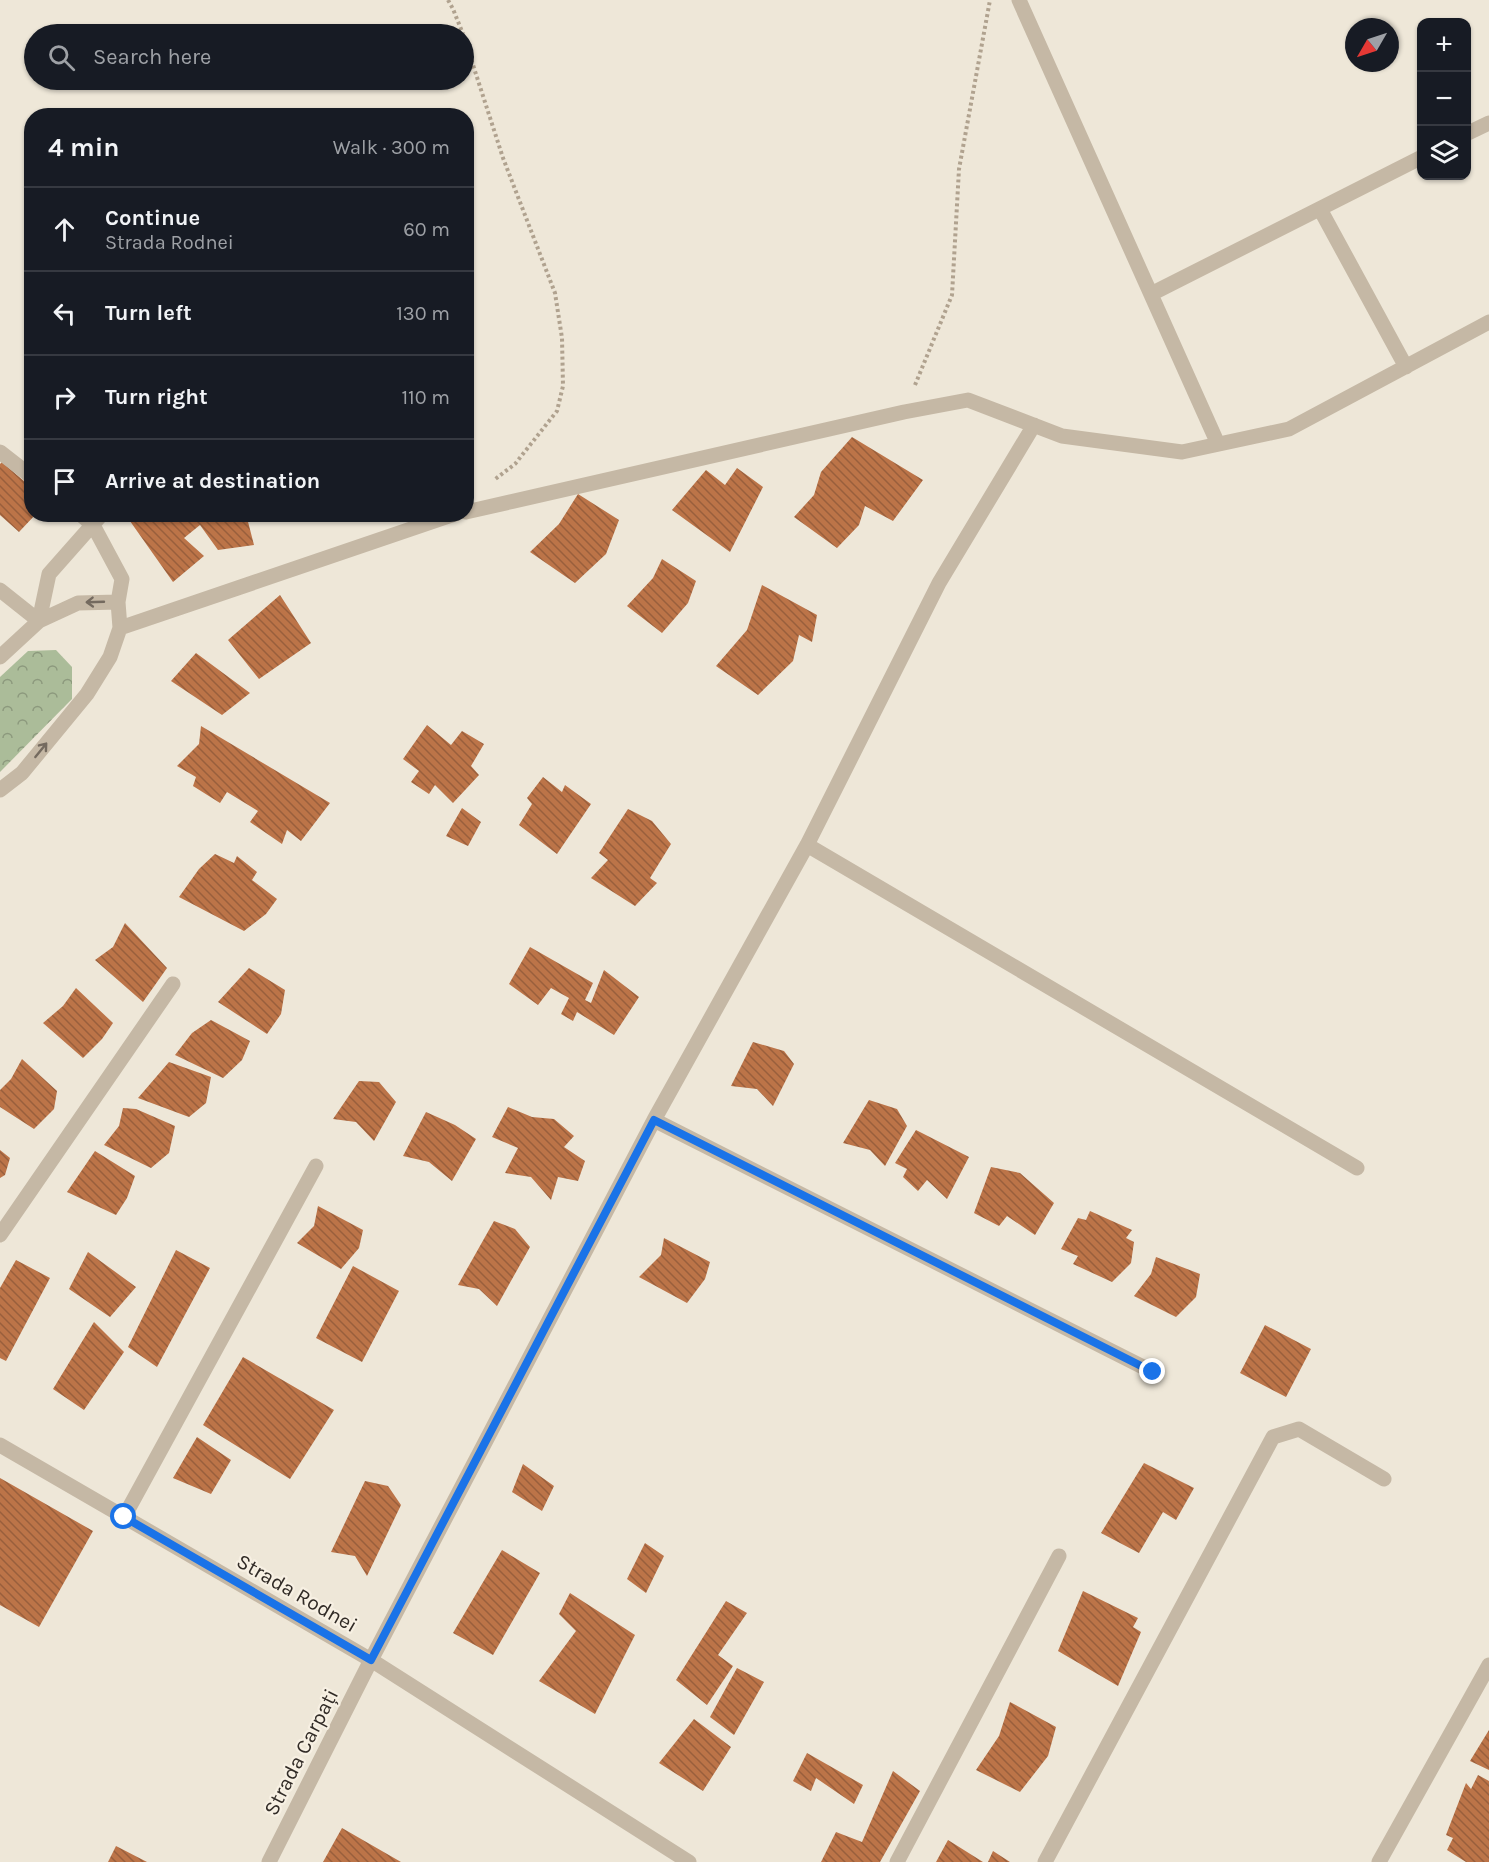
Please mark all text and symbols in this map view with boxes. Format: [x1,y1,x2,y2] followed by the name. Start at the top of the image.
[1345,18,1399,72] north arrow
[1417,18,1471,180] map controls
[1417,18,1471,72] button: +
[24,24,474,90] search box
[45,41,78,74] icon: search
[93,44,211,70] text: Search here
[1417,72,1471,126] button: −
[1417,126,1471,180] button: layers
[48,132,119,163] text: 4 min
[333,136,450,159] text: Walk · 300 m
[105,205,200,231] text: Continue
[48,213,81,246] icon: ahead
[403,218,450,241] text: 60 m
[105,231,234,254] text: Strada Rodnei
[48,297,81,330] icon: left
[105,300,192,326] text: Turn left
[396,302,450,325] text: 130 m
[48,381,81,414] icon: right
[105,384,208,410] text: Turn right
[401,386,450,409] text: 110 m
[48,465,81,498] icon: arrive
[105,468,320,494] text: Arrive at destination
[85,597,105,608] one-way arrow
[35,742,48,758] one-way arrow
[1139,1358,1165,1384] route end
[110,1503,136,1529] route start
[232,1549,362,1637] street label: Strada Rodnei
[259,1685,343,1819] street label: Strada Carpați

